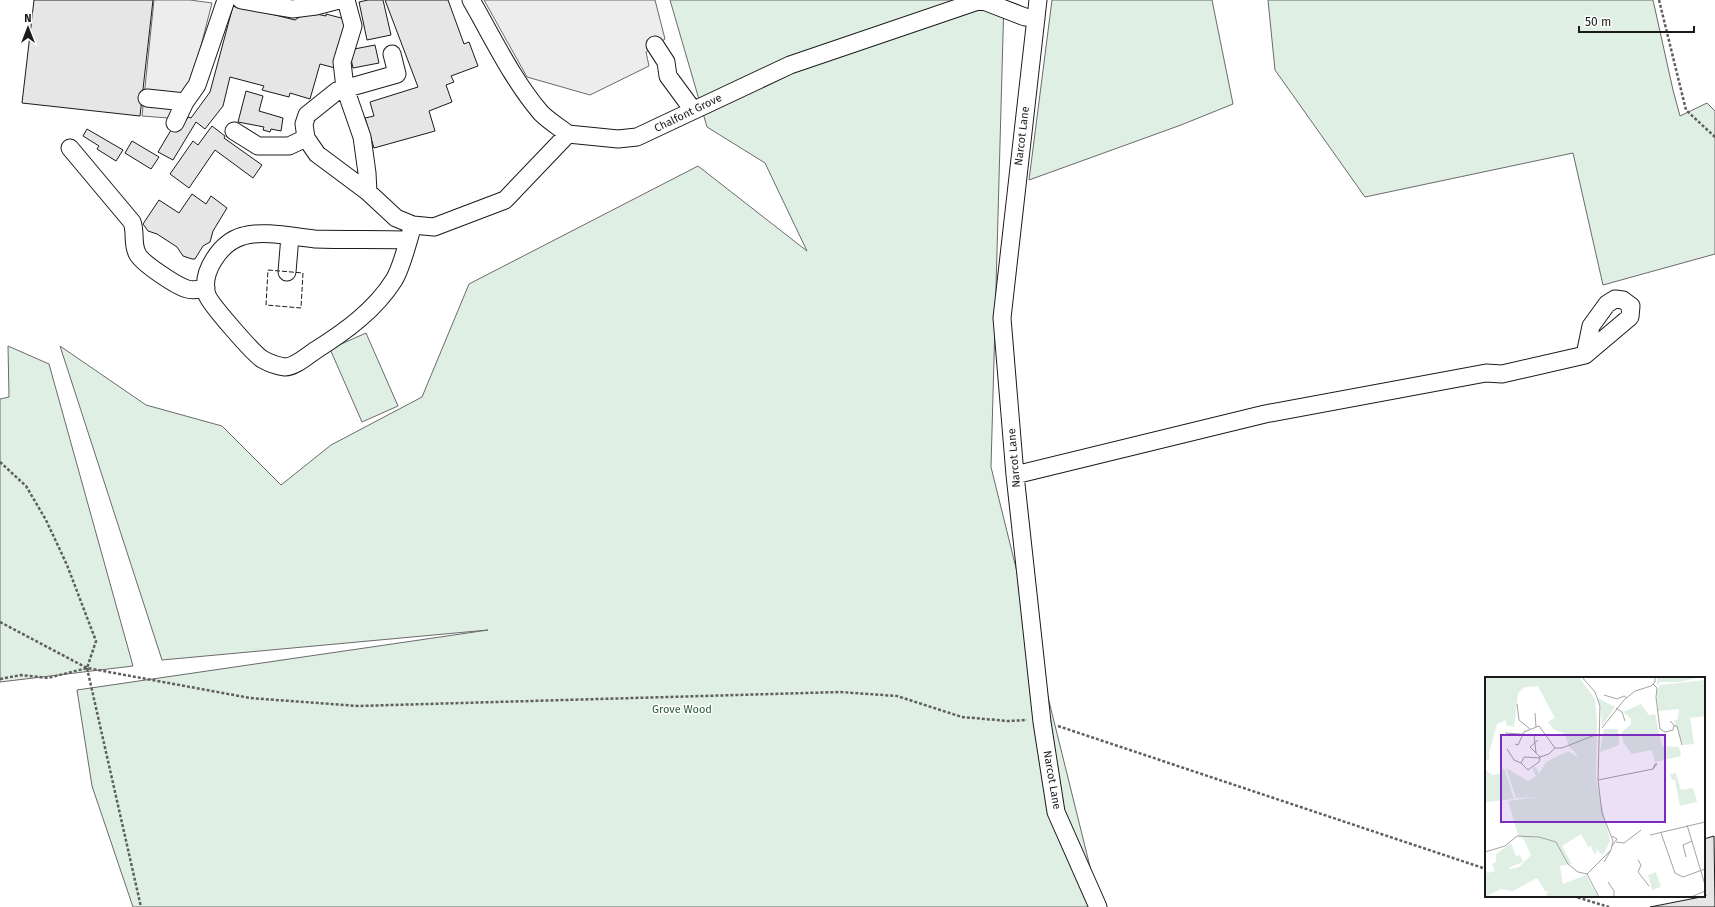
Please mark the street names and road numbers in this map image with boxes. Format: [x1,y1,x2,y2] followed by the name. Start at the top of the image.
[652,91,724,135] street label: Chalfont Grove
[1012,106,1032,166] street label: Narcot Lane
[1005,428,1023,488] street label: Narcot Lane
[1040,750,1064,810] street label: Narcot Lane

